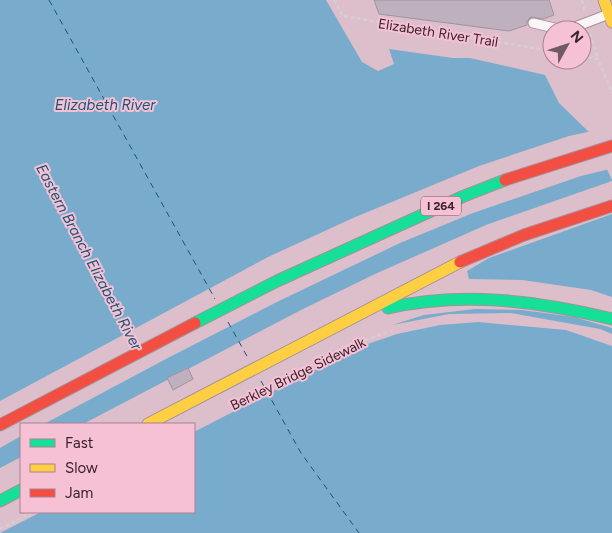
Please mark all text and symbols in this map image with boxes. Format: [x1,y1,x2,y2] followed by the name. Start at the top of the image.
[377,15,499,51] street label: Elizabeth River Trail
[542,20,592,70] north arrow
[567,27,587,47] text: N
[55,96,156,114] water label: Elizabeth River
[32,161,146,354] water label: Eastern Branch Elizabeth River
[421,197,461,216] road number: I 264
[228,334,369,414] street label: Berkley Bridge Sidewalk
[20,423,195,513] legend
[65,434,94,452] text: Fast
[65,459,98,477] text: Slow
[65,484,93,502] text: Jam

